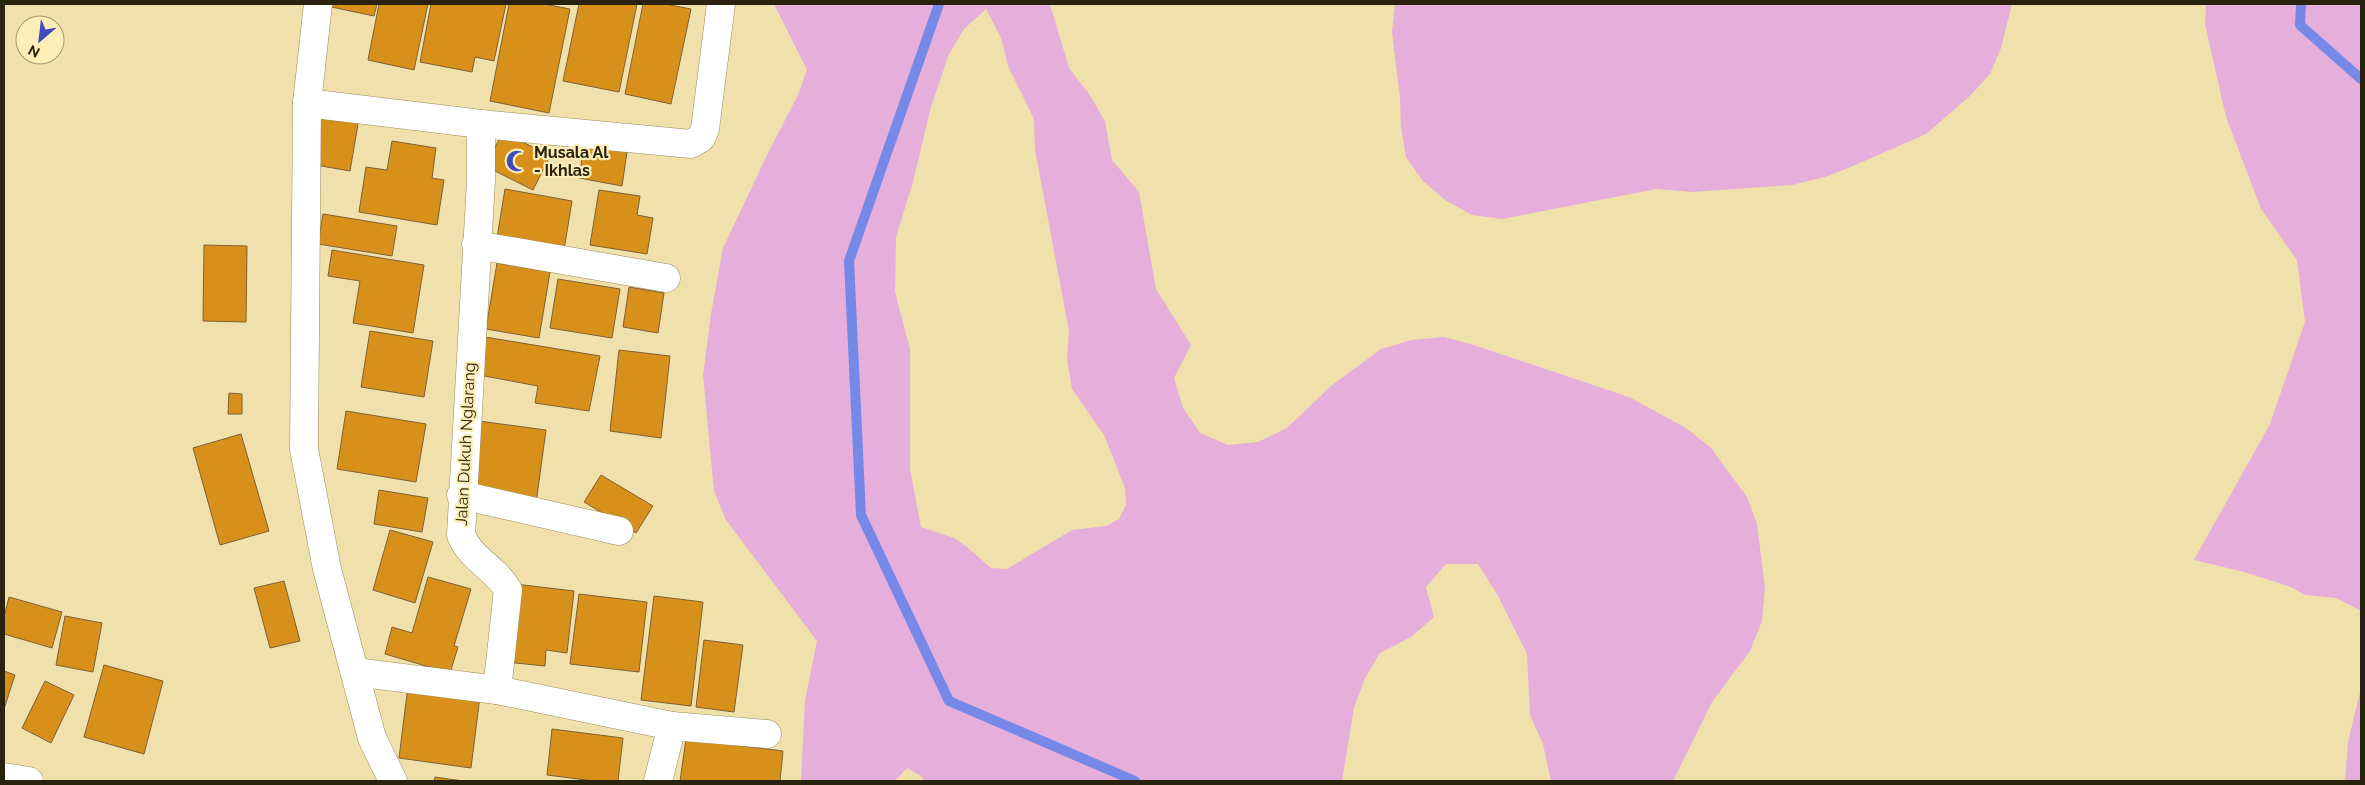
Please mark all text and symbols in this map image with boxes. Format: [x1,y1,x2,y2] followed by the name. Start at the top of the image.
[15,15,65,65] north arrow
[25,42,42,61] text: N
[534,143,609,180] place label: Musala Al - Ikhlas
[504,148,530,174] mosque icon: Musala Al - Ikhlas
[452,362,479,526] street label: Jalan Dukuh Nglarang

